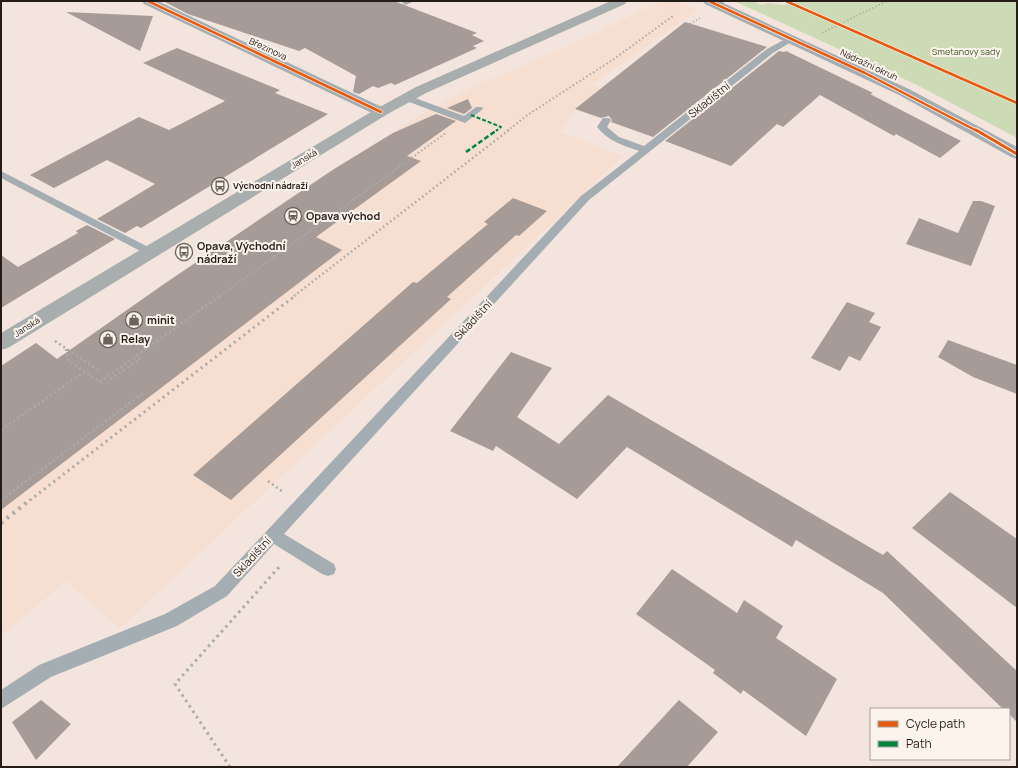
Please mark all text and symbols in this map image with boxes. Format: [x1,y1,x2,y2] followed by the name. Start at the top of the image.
[247,34,289,63] street label: Březinova
[838,45,900,84] street label: Nádražní okruh
[932,45,1000,58] park label: Smetanovy sady
[685,78,733,121] street label: Skladištní
[288,146,319,172] street label: Janská
[210,176,230,196] bus stop icon: Východní nádraží
[233,179,308,192] place label: Východní nádraží
[283,206,303,226] station icon: Opava východ
[306,208,380,223] place label: Opava východ
[197,238,286,266] place label: Opava, Východní nádraží
[174,242,194,262] bus stop icon: Opava, Východní nádraží
[450,296,495,343] street label: Skladištní
[124,310,144,330] shop icon: minit
[147,312,175,327] place label: minit
[11,313,42,340] street label: Janská
[98,329,118,349] shop icon: Relay
[121,331,151,346] place label: Relay
[229,533,274,580] street label: Skladištní
[870,708,1010,760] legend
[906,715,965,732] text: Cycle path
[906,735,932,752] text: Path

